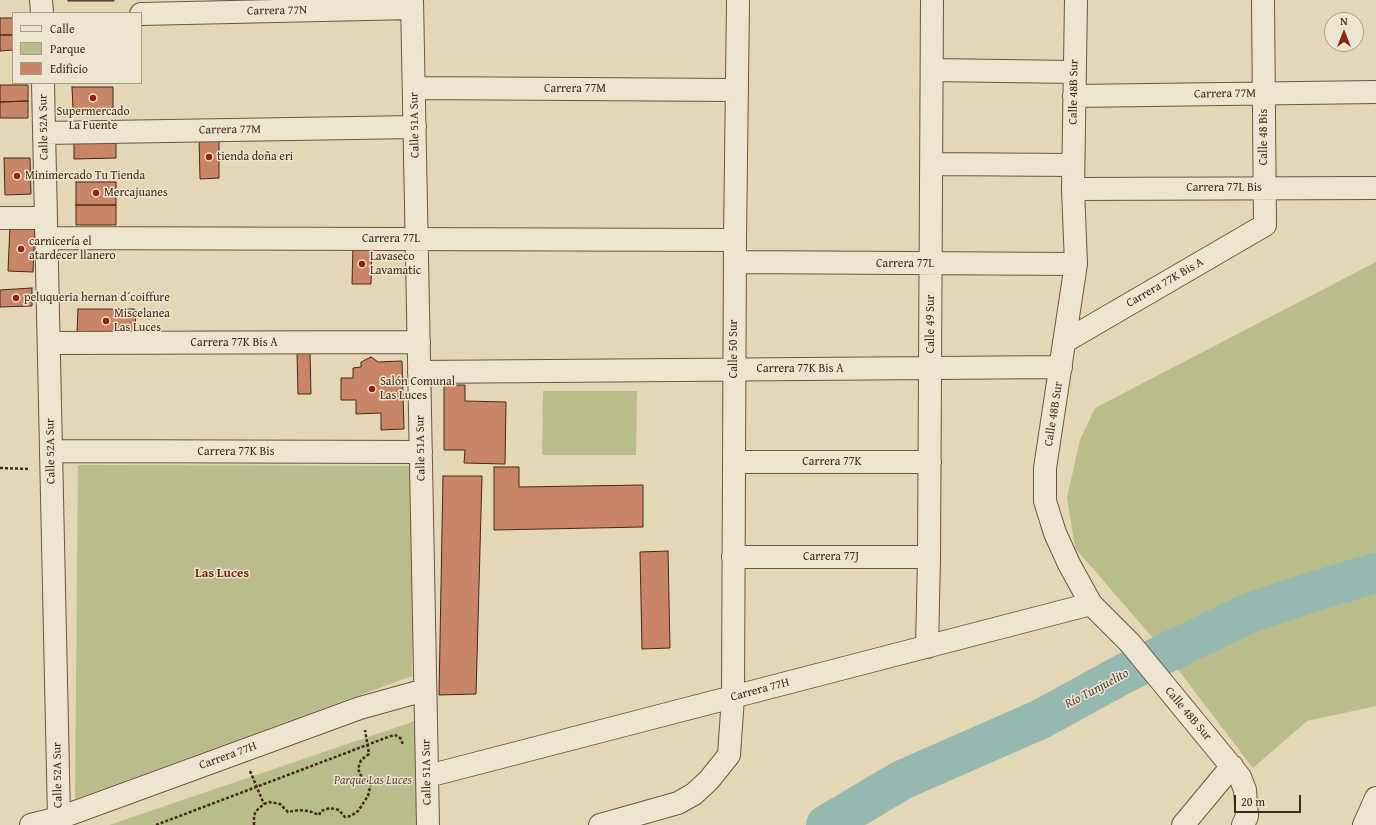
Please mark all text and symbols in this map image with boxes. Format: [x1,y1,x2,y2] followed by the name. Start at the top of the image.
[247,3,307,19] street label: Carrera 77N
[12,12,142,84] legend
[1324,12,1364,52] north arrow
[1340,13,1348,29] text: N
[50,20,75,37] text: Calle
[50,40,85,57] text: Parque
[1066,59,1082,125] street label: Calle 48B Sur
[50,60,88,77] text: Edificio
[544,82,606,96] street label: Carrera 77M
[1194,86,1256,102] street label: Carrera 77M
[407,92,423,158] street label: Calle 51A Sur
[88,93,98,103] marker: Supermercado La Fuente
[36,94,52,160] street label: Calle 52A Sur
[56,105,130,133] place label: Supermercado La Fuente
[1257,109,1271,165] street label: Calle 48 Bis
[199,122,261,138] street label: Carrera 77M
[217,150,293,164] place label: tienda doña eri
[204,152,214,162] marker: tienda doña eri
[25,169,145,183] place label: Minimercado Tu Tienda
[12,171,22,181] marker: Minimercado Tu Tienda
[1186,181,1262,195] street label: Carrera 77L Bis
[104,186,168,200] place label: Mercajuanes
[91,188,101,198] marker: Mercajuanes
[362,232,420,246] street label: Carrera 77L
[29,235,116,263] place label: carnicería el atardecer llanero
[16,244,26,254] marker: carnicería el atardecer llanero
[370,250,421,278] place label: Lavaseco Lavamatic
[1124,255,1206,311] street label: Carrera 77K Bis A
[876,257,934,271] street label: Carrera 77L
[357,259,367,269] marker: Lavaseco Lavamatic
[24,291,170,305] place label: peluqueria hernan d´coiffure
[11,293,21,303] marker: peluqueria hernan d´coiffure
[924,295,938,353] street label: Calle 49 Sur
[114,307,170,335] place label: Miscelanea Las Luces
[101,316,111,326] marker: Miscelanea Las Luces
[727,320,741,378] street label: Calle 50 Sur
[191,336,277,350] street label: Carrera 77K Bis A
[757,362,843,376] street label: Carrera 77K Bis A
[380,375,455,403] place label: Salón Comunal Las Luces
[1042,381,1066,447] street label: Calle 48B Sur
[367,384,377,394] marker: Salón Comunal Las Luces
[413,415,429,481] street label: Calle 51A Sur
[43,418,59,484] street label: Calle 52A Sur
[198,445,274,459] street label: Carrera 77K Bis
[802,455,862,469] street label: Carrera 77K
[803,550,859,564] street label: Carrera 77J
[195,566,249,582] district label: Las Luces
[1062,666,1132,712] water label: Río Tunjuelito
[729,675,791,705] street label: Carrera 77H
[1161,684,1215,744] street label: Calle 48B Sur
[197,739,259,773] street label: Carrera 77H
[419,739,435,805] street label: Calle 51A Sur
[50,742,66,808] street label: Calle 52A Sur
[334,774,412,788] park label: Parque Las Luces
[1236,787,1303,813] scale bar
[1241,793,1265,810] text: 20 m

